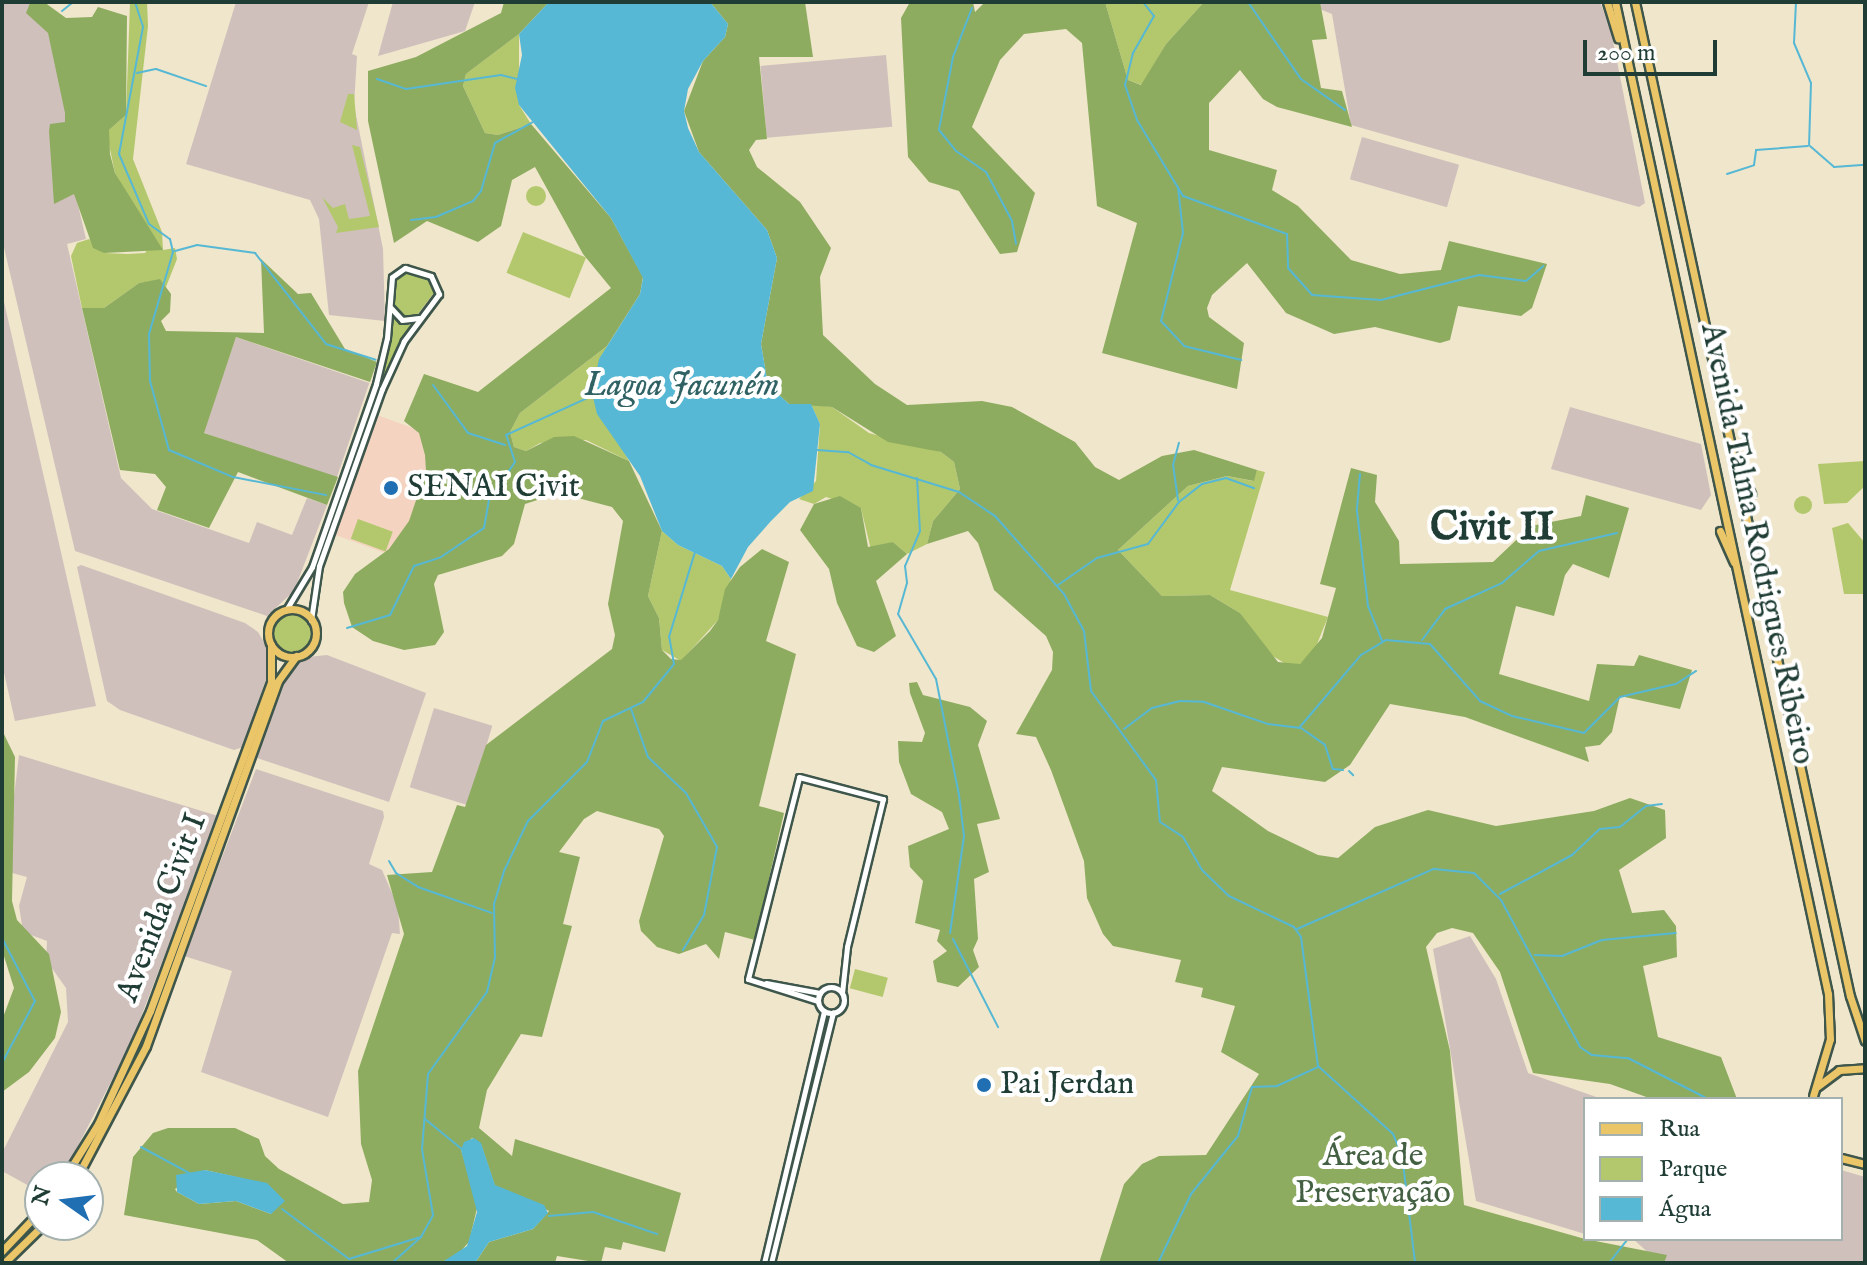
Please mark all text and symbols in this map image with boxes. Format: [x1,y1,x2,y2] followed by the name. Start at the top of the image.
[1587,24,1721,74] scale bar
[1597,38,1656,69] text: 200 m
[1690,320,1822,768] street label: Avenida Talma Rodrigues Ribeiro
[585,366,779,406] water label: Lagoa Jacuném
[407,469,580,507] place label: SENAI Civit
[382,479,400,497] marker: SENAI Civit
[1430,505,1554,553] district label: Civit II
[109,808,217,1008] street label: Avenida Civit I
[1000,1066,1134,1104] place label: Pai Jerdan
[975,1076,993,1094] marker: Pai Jerdan
[1583,1097,1843,1241] legend
[1659,1114,1700,1145] text: Rua
[1295,1139,1451,1214] park label: Área de Preservação
[1659,1154,1727,1185] text: Parque
[24,1161,104,1241] north arrow
[27,1183,59,1208] text: N
[1659,1194,1711,1225] text: Água

